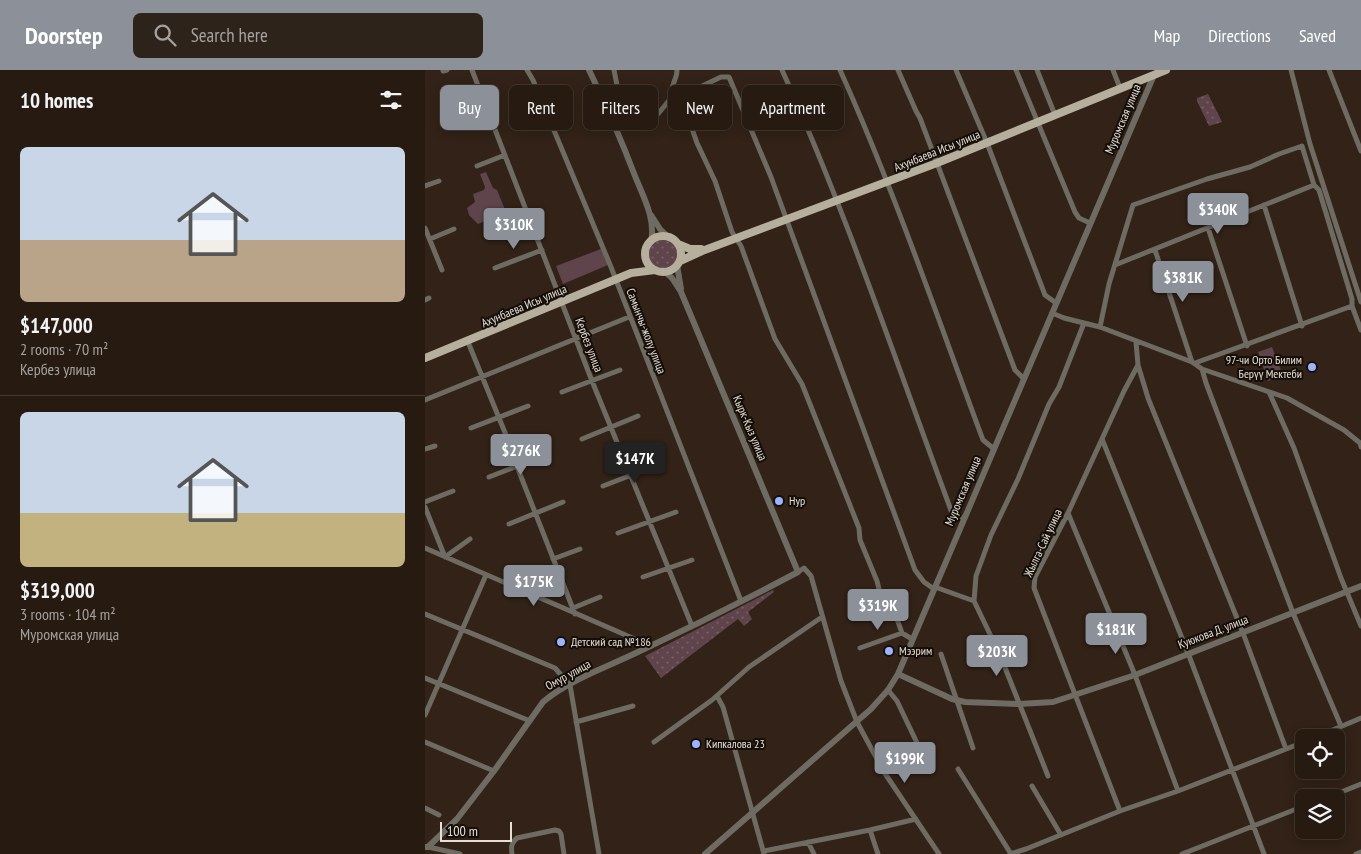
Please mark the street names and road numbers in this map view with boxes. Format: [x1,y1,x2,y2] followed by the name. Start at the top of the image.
[1101,82,1144,156] street label: Муромская улица
[892,126,982,175] street label: Ахунбаева Исы улица
[479,281,569,330] street label: Ахунбаева Исы улица
[623,286,670,376] street label: Самынчы-жолу улица
[572,316,607,374] street label: Кербез улица
[730,393,771,463] street label: Кырк-Кыз улица
[941,454,984,528] street label: Муромская улица
[1020,506,1065,580] street label: Жылга-Сай улица
[1176,611,1250,652] street label: Куюкова Д. улица
[542,656,593,693] street label: Омур улица

